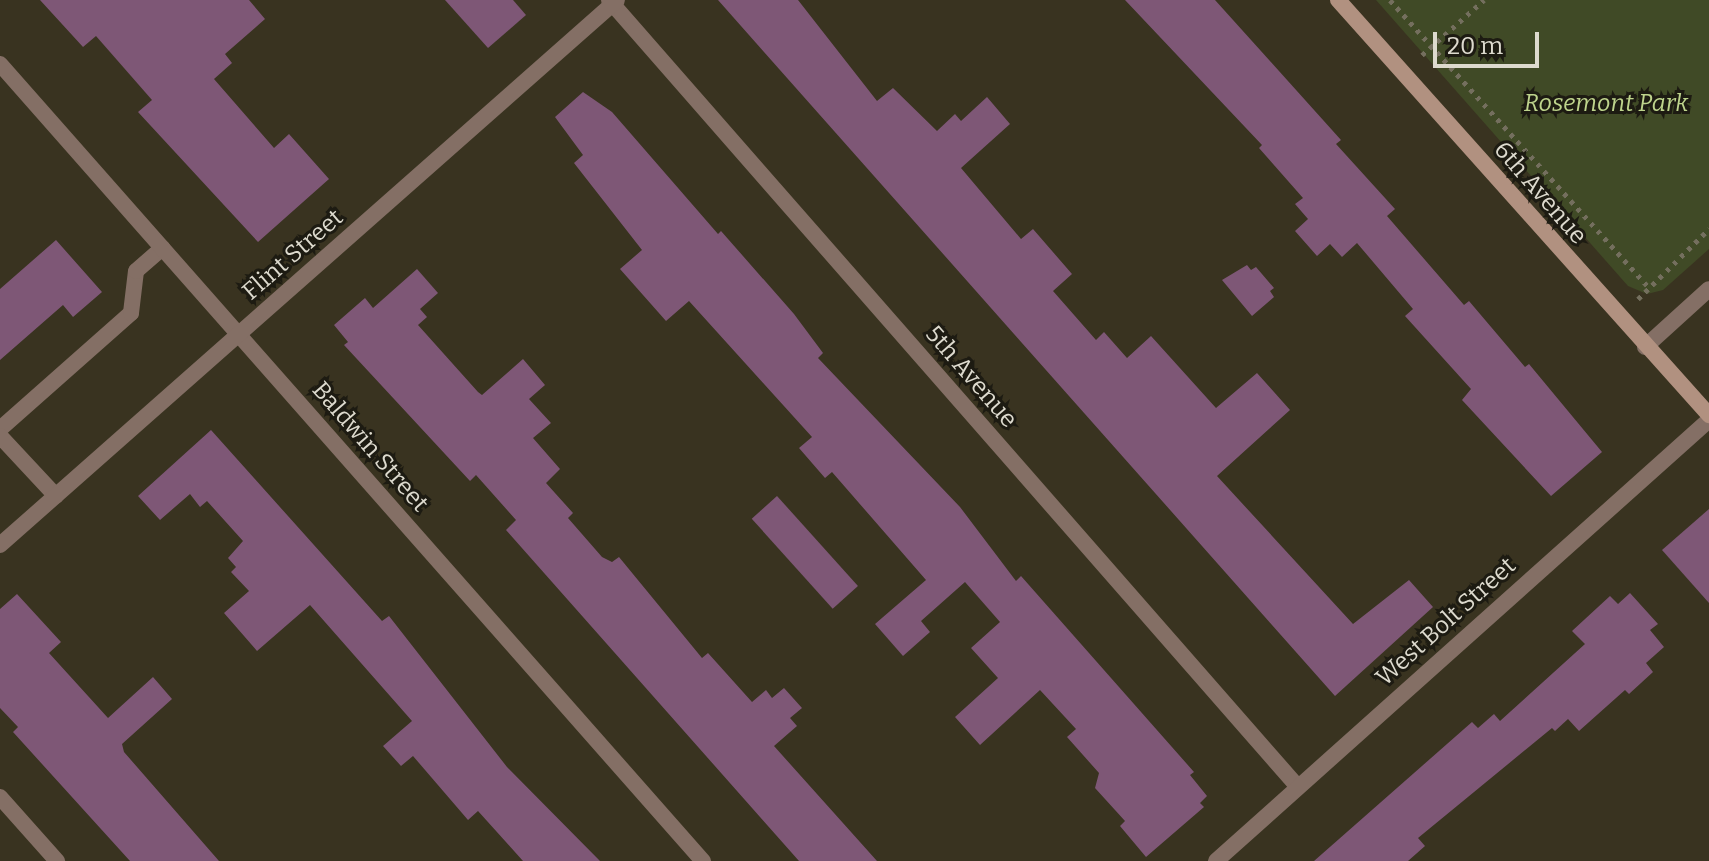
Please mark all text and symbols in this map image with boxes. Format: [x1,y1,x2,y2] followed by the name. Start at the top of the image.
[1437,16,1543,66] scale bar
[1447,32,1503,60] text: 20 m
[1524,90,1688,118] park label: Rosemont Park
[1488,136,1592,250] street label: 6th Avenue
[237,204,349,306] street label: Flint Street
[919,320,1023,434] street label: 5th Avenue
[306,376,434,518] street label: Baldwin Street
[1370,552,1522,692] street label: West Bolt Street

